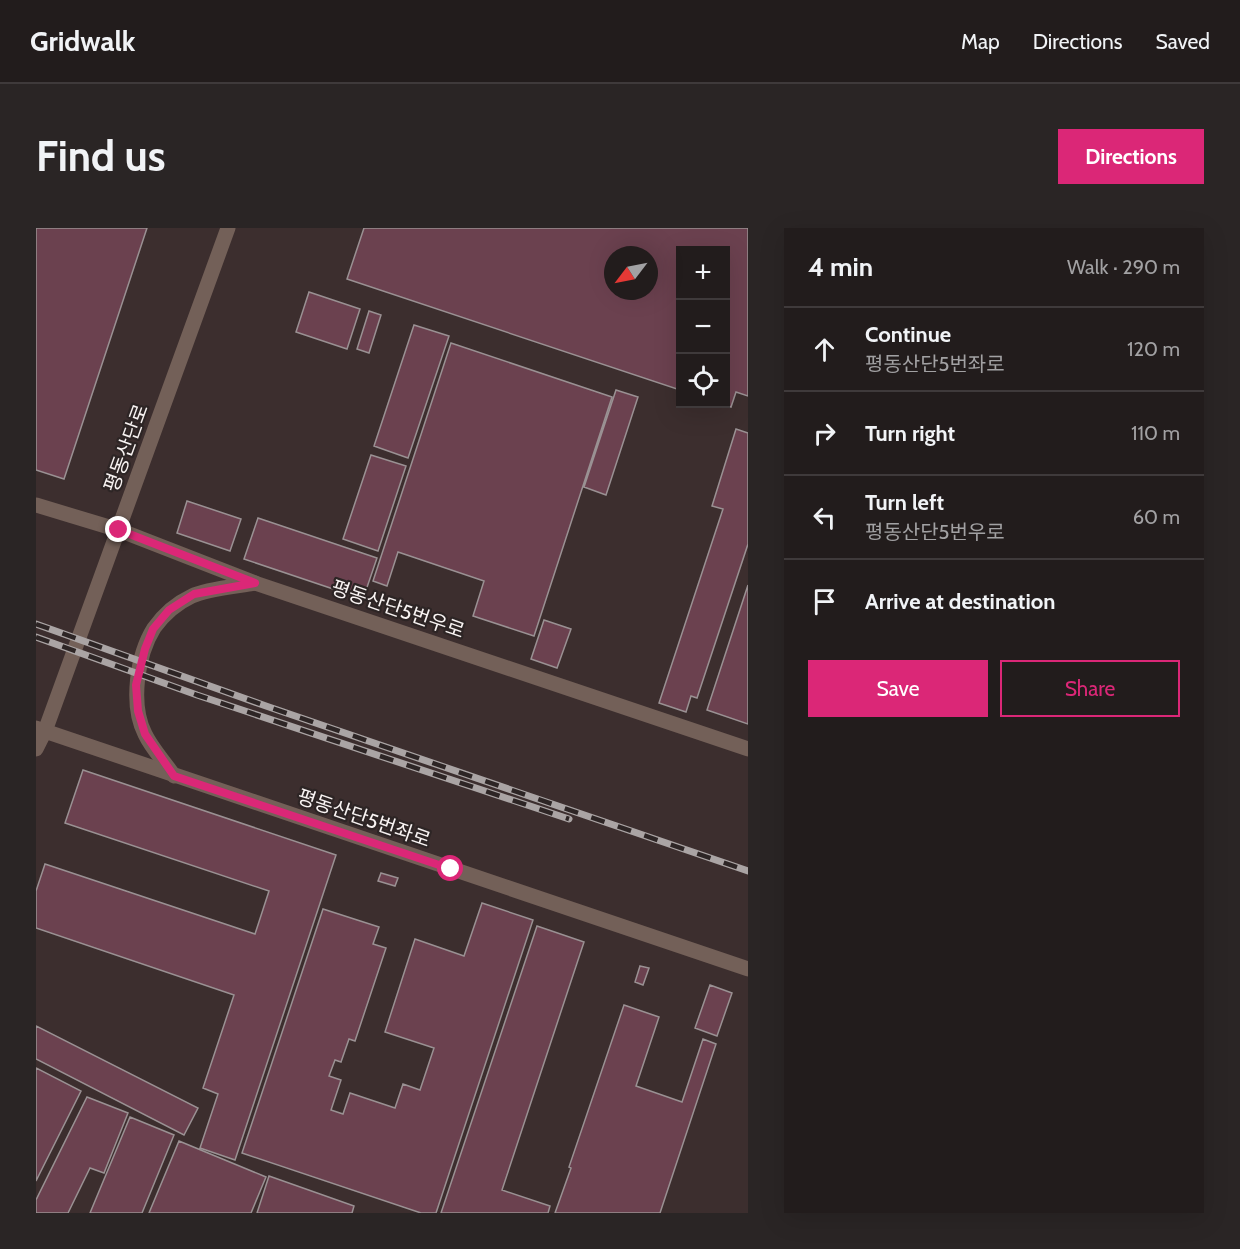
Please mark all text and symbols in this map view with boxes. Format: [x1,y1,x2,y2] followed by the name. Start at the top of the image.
[30,24,135,58] text: Gridwalk
[961,29,1000,54] text: Map
[1033,29,1122,54] text: Directions
[1155,29,1210,54] text: Saved
[1058,129,1204,184] button: Directions
[36,130,165,182] text: Find us
[604,246,658,300] north arrow
[676,246,730,408] map controls
[676,246,730,300] button: +
[808,251,873,283] text: 4 min
[1067,255,1180,279] text: Walk · 290 m
[676,300,730,354] button: −
[865,321,951,348] text: Continue
[808,333,841,366] icon: ahead
[1127,337,1180,361] text: 120 m
[865,352,1005,376] text: 평동산단5번좌로
[676,354,730,408] button: locate
[99,401,153,495] street label: 평동산단로
[808,417,841,450] icon: right
[865,420,955,447] text: Turn right
[1131,421,1180,445] text: 110 m
[865,489,944,516] text: Turn left
[808,501,841,534] icon: left
[1133,505,1180,529] text: 60 m
[105,516,131,542] route end
[865,520,1005,544] text: 평동산단5번우로
[328,575,468,643] street label: 평동산단5번우로
[808,585,841,618] icon: arrive
[865,588,1055,615] text: Arrive at destination
[808,660,988,717] button: Save
[1000,660,1180,717] button: Share
[294,784,434,852] street label: 평동산단5번좌로
[437,855,463,881] route start

